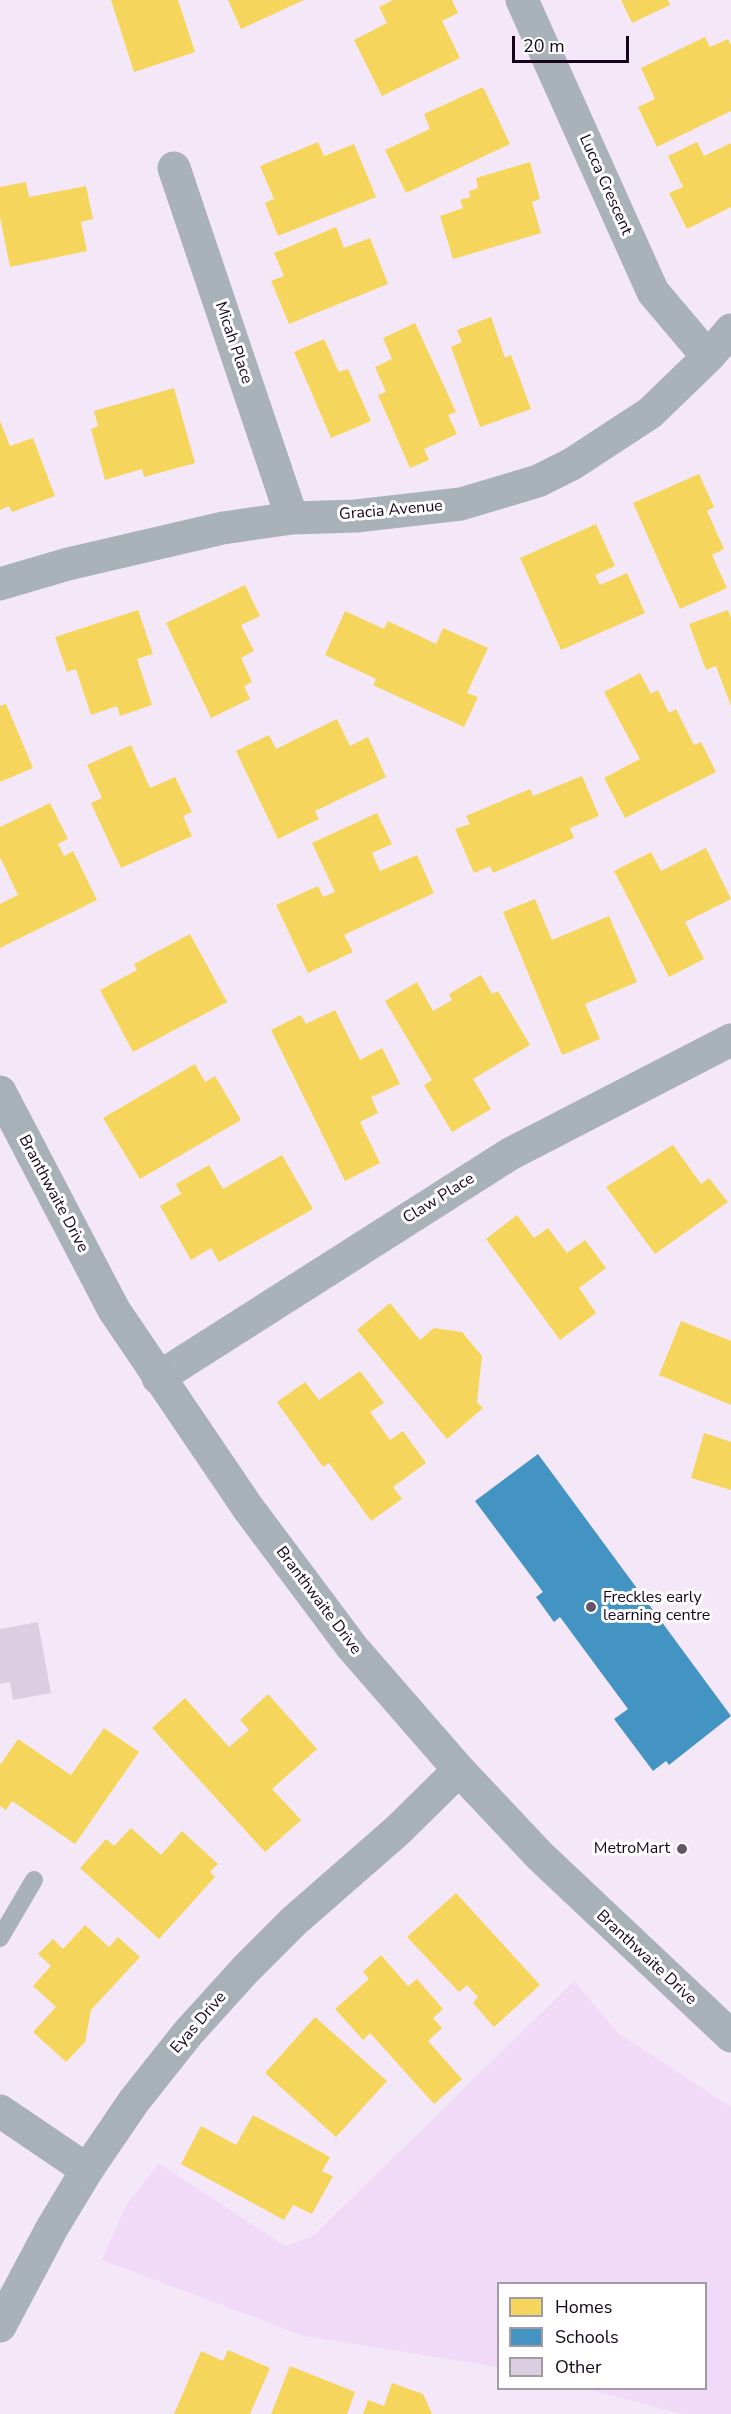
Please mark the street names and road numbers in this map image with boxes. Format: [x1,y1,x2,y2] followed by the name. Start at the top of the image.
[574,132,636,238] street label: Lucca Crescent
[210,299,256,387] street label: Micah Place
[338,497,444,525] street label: Gracia Avenue
[14,1132,92,1256] street label: Branthwaite Drive
[400,1170,478,1228] street label: Claw Place
[271,1543,365,1659] street label: Branthwaite Drive
[592,1907,700,2009] street label: Branthwaite Drive
[167,1988,231,2058] street label: Eyas Drive

